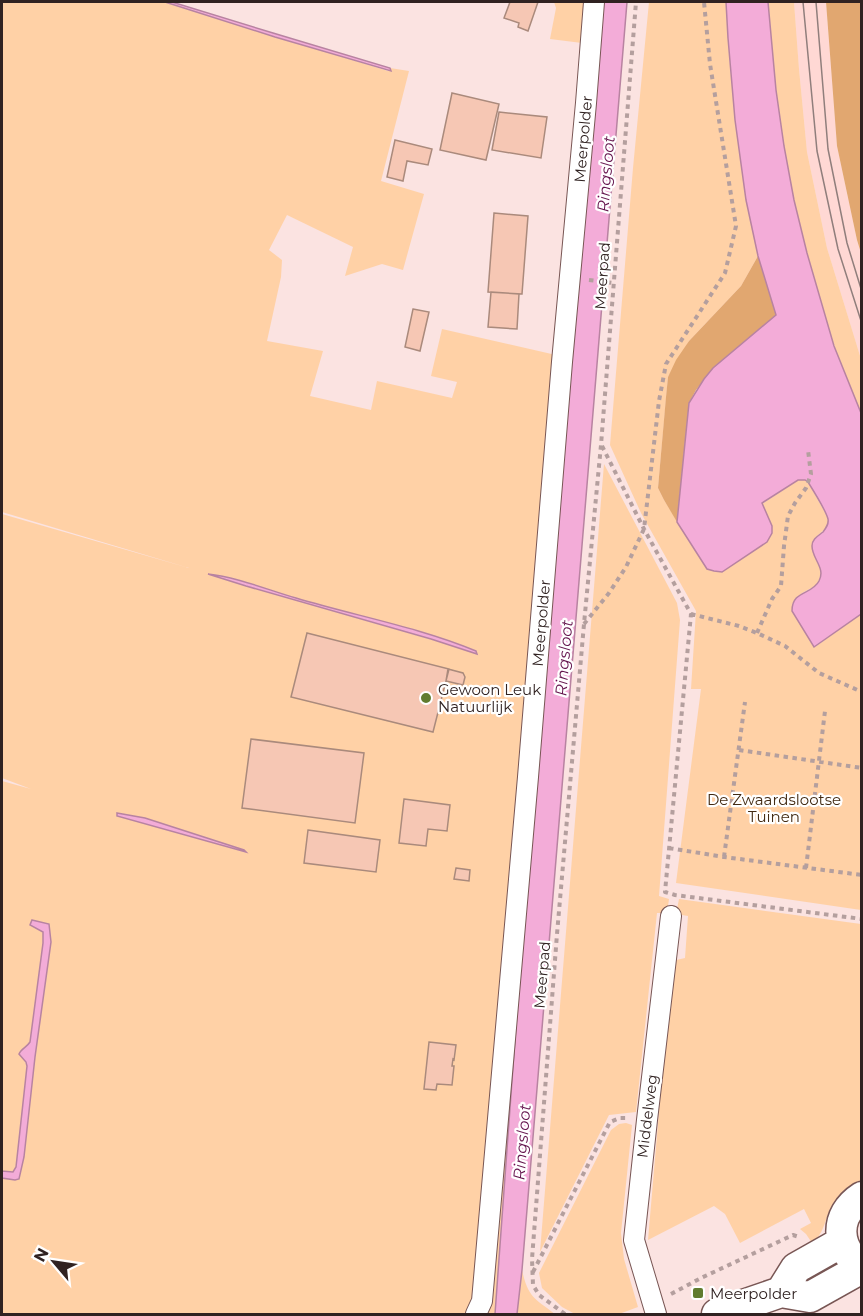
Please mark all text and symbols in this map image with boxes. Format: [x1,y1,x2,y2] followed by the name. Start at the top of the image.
[570,95,596,183] street label: Meerpolder
[593,135,619,213] water label: Ringsloot
[590,242,614,310] street label: Meerpad
[528,579,554,667] street label: Meerpolder
[551,619,577,697] water label: Ringsloot
[438,680,541,716] place label: Gewoon Leuk Natuurlijk
[419,691,433,705] marker: Gewoon Leuk Natuurlijk
[707,790,841,826] park label: De Zwaardslootse Tuinen
[530,941,554,1009] street label: Meerpad
[632,1073,662,1159] street label: Middelweg
[509,1103,535,1181] water label: Ringsloot
[24,1232,84,1292] north arrow
[30,1245,53,1265] text: N
[710,1284,797,1303] place label: Meerpolder
[691,1286,705,1300] marker: Meerpolder

